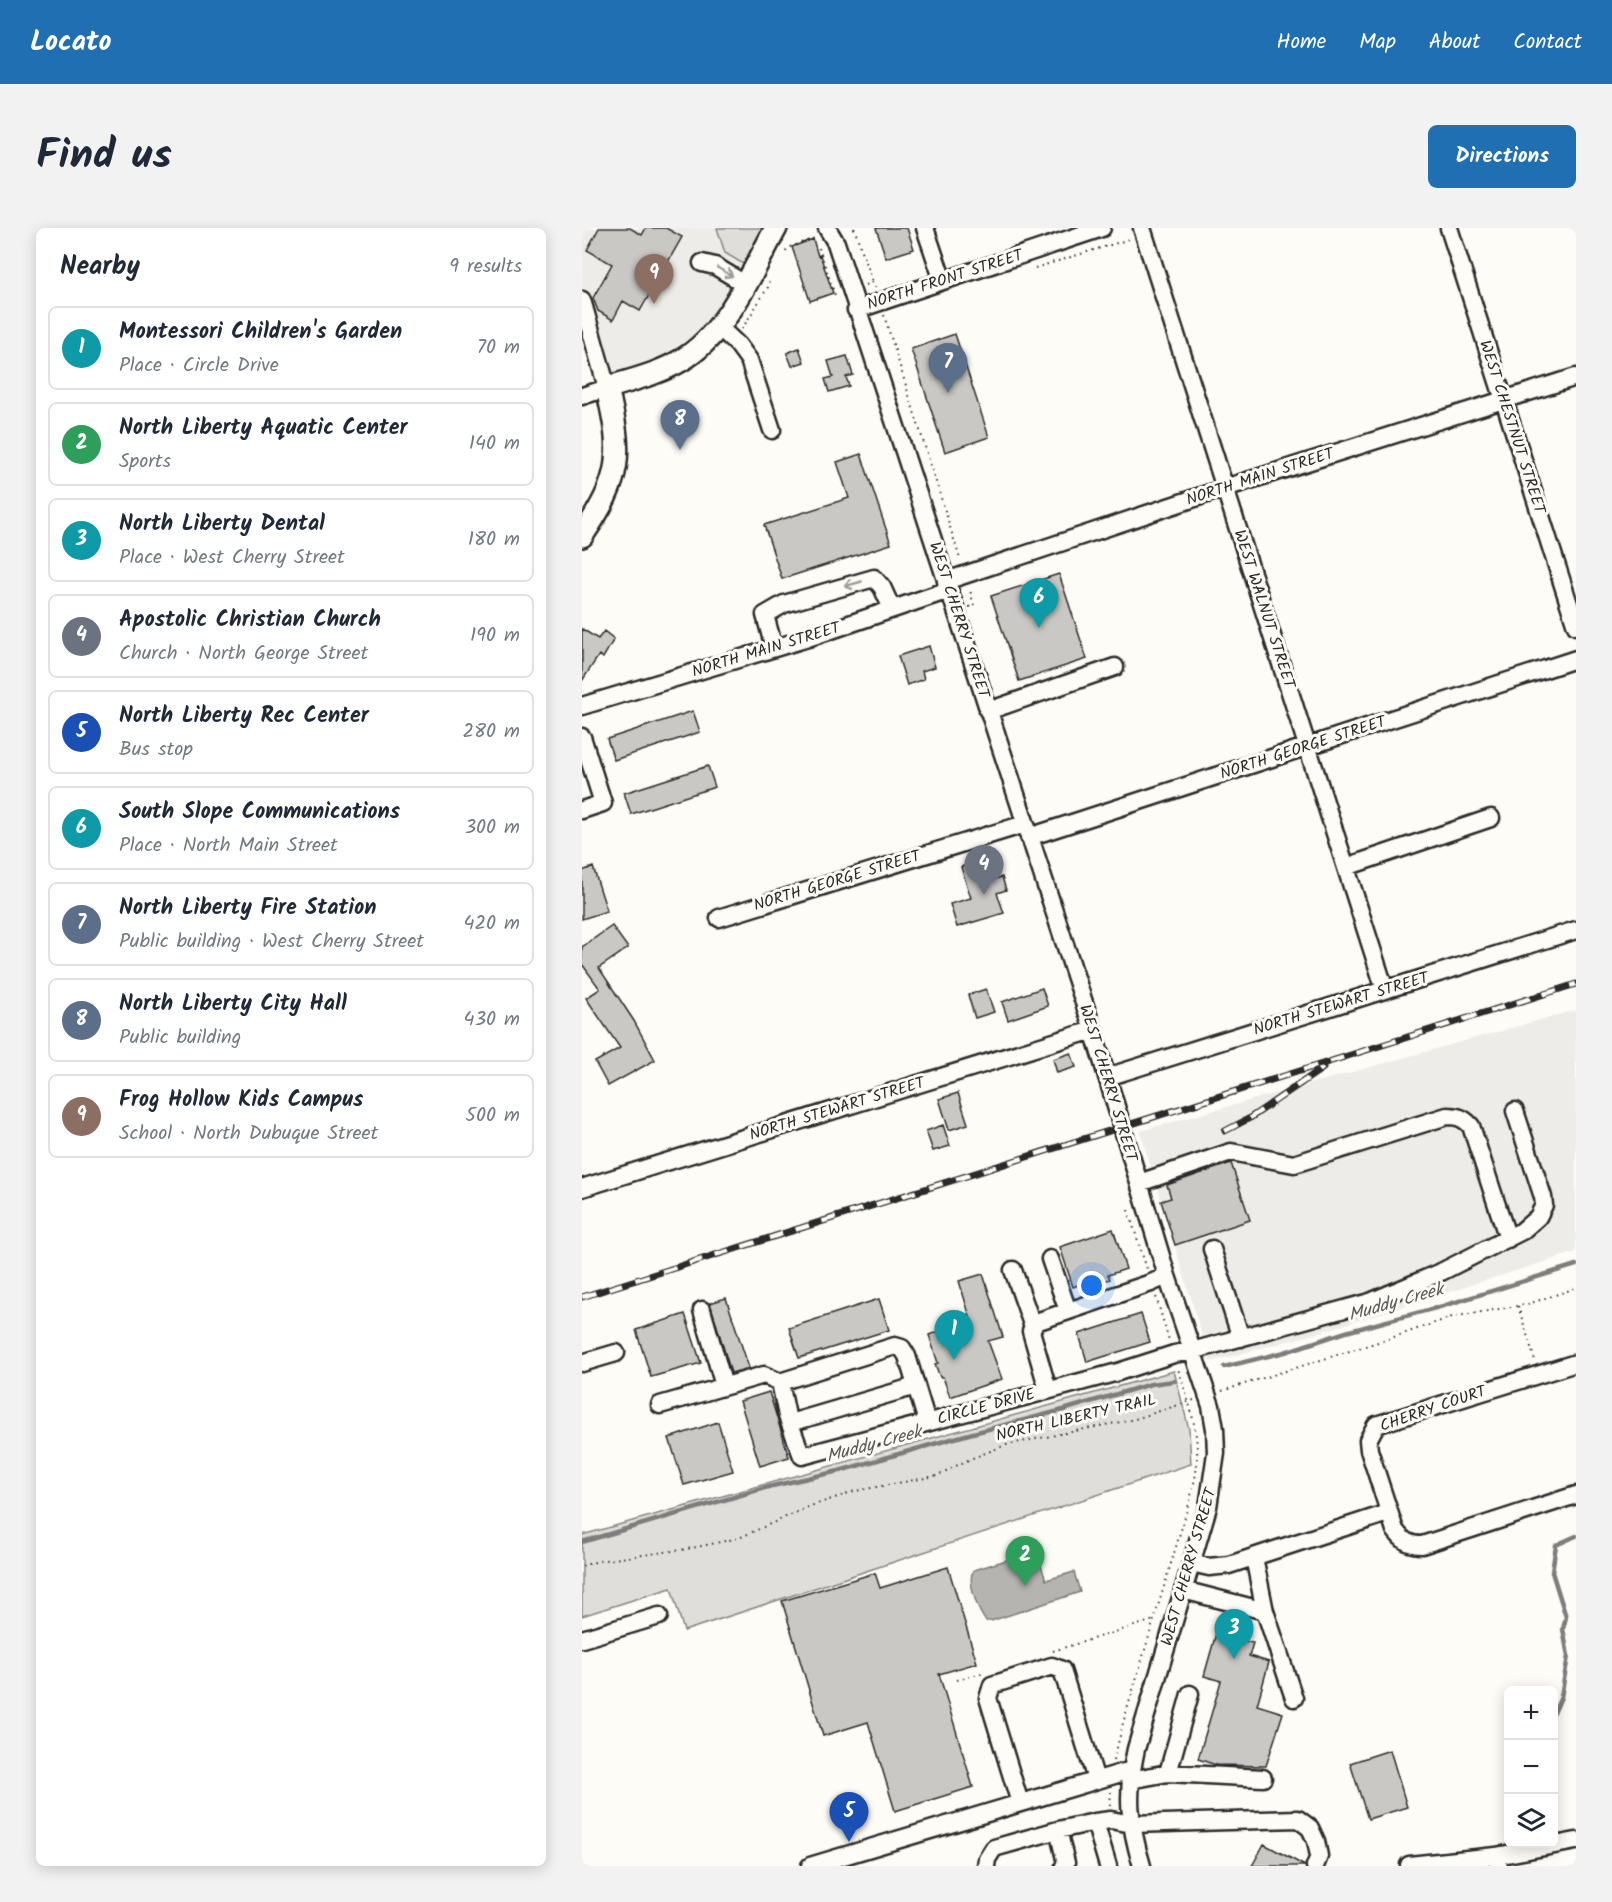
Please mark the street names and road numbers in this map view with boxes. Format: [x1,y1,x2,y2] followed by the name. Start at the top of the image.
[864,243,1028,317] street label: NORTH FRONT STREET
[1472,337,1552,518] street label: WEST CHESTNUT STREET
[1183,441,1338,513] street label: NORTH MAIN STREET
[1227,526,1302,693] street label: WEST WALNUT STREET
[922,539,997,703] street label: WEST CHERRY STREET
[689,615,845,684] street label: NORTH MAIN STREET
[1217,709,1391,787] street label: NORTH GEORGE STREET
[751,843,925,918] street label: NORTH GEORGE STREET
[1250,965,1433,1043] street label: NORTH STEWART STREET
[1072,1001,1144,1166] street label: WEST CHERRY STREET
[746,1070,929,1148] street label: NORTH STEWART STREET
[1377,1379,1491,1439] street label: CHERRY COURT
[934,1382,1038,1432] street label: CIRCLE DRIVE
[993,1387,1159,1449] street label: NORTH LIBERTY TRAIL
[1155,1484,1224,1649] street label: WEST CHERRY STREET

